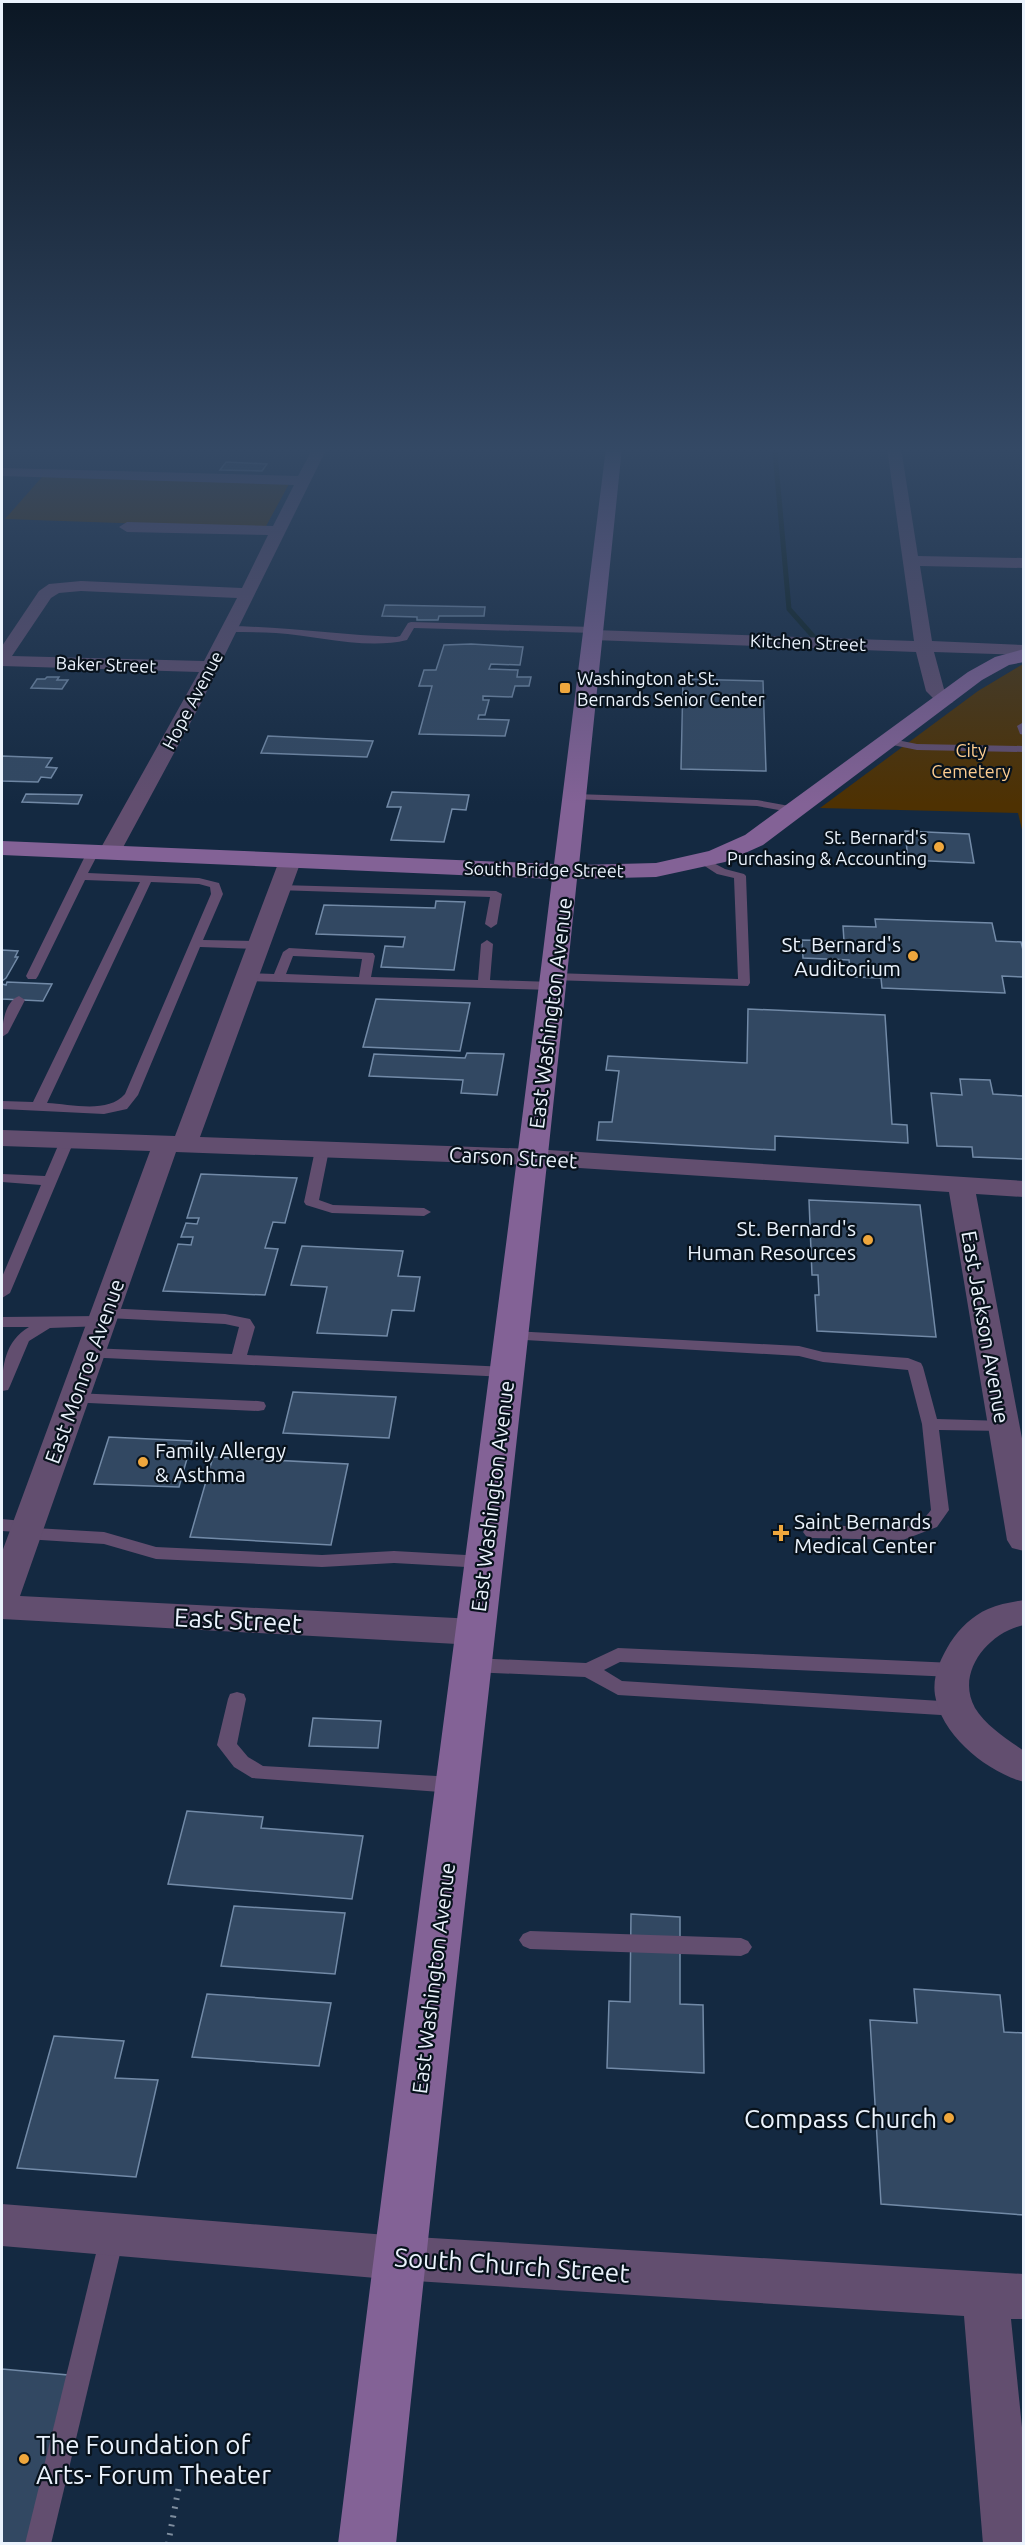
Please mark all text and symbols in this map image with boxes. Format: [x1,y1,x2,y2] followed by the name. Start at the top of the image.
[750,630,866,654] street label: Kitchen Street
[158,647,226,753] street label: Hope Avenue
[55,652,157,676] street label: Baker Street
[577,668,765,709] place label: Washington at St. Bernards Senior Center
[558,681,572,695] marker: Washington at St. Bernards Senior Center
[931,740,1011,781] park label: City Cemetery
[727,827,927,868] place label: St. Bernard's Purchasing & Accounting
[932,840,946,854] marker: St. Bernard's Purchasing & Accounting
[464,858,624,880] street label: South Bridge Street
[524,896,576,1130] street label: East Washington Avenue
[781,932,901,980] place label: St. Bernard's Auditorium
[906,949,920,963] marker: St. Bernard's Auditorium
[448,1142,578,1172] street label: Carson Street
[687,1216,856,1264] place label: St. Bernard's Human Resources
[957,1229,1015,1425] street label: East Jackson Avenue
[861,1233,875,1247] marker: St. Bernard's Human Resources
[39,1275,129,1467] street label: East Monroe Avenue
[466,1379,518,1613] street label: East Washington Avenue
[155,1438,286,1486] place label: Family Allergy & Asthma
[136,1455,150,1469] marker: Family Allergy & Asthma
[794,1509,936,1557] place label: Saint Bernards Medical Center
[772,1524,790,1542] marker: Saint Bernards Medical Center
[173,1602,303,1638] street label: East Street
[407,1861,459,2095] street label: East Washington Avenue
[744,2104,937,2133] place label: Compass Church
[942,2111,956,2125] marker: Compass Church
[393,2242,631,2288] street label: South Church Street
[36,2430,271,2489] place label: The Foundation of Arts- Forum Theater
[17,2452,31,2466] marker: The Foundation of Arts- Forum Theater

